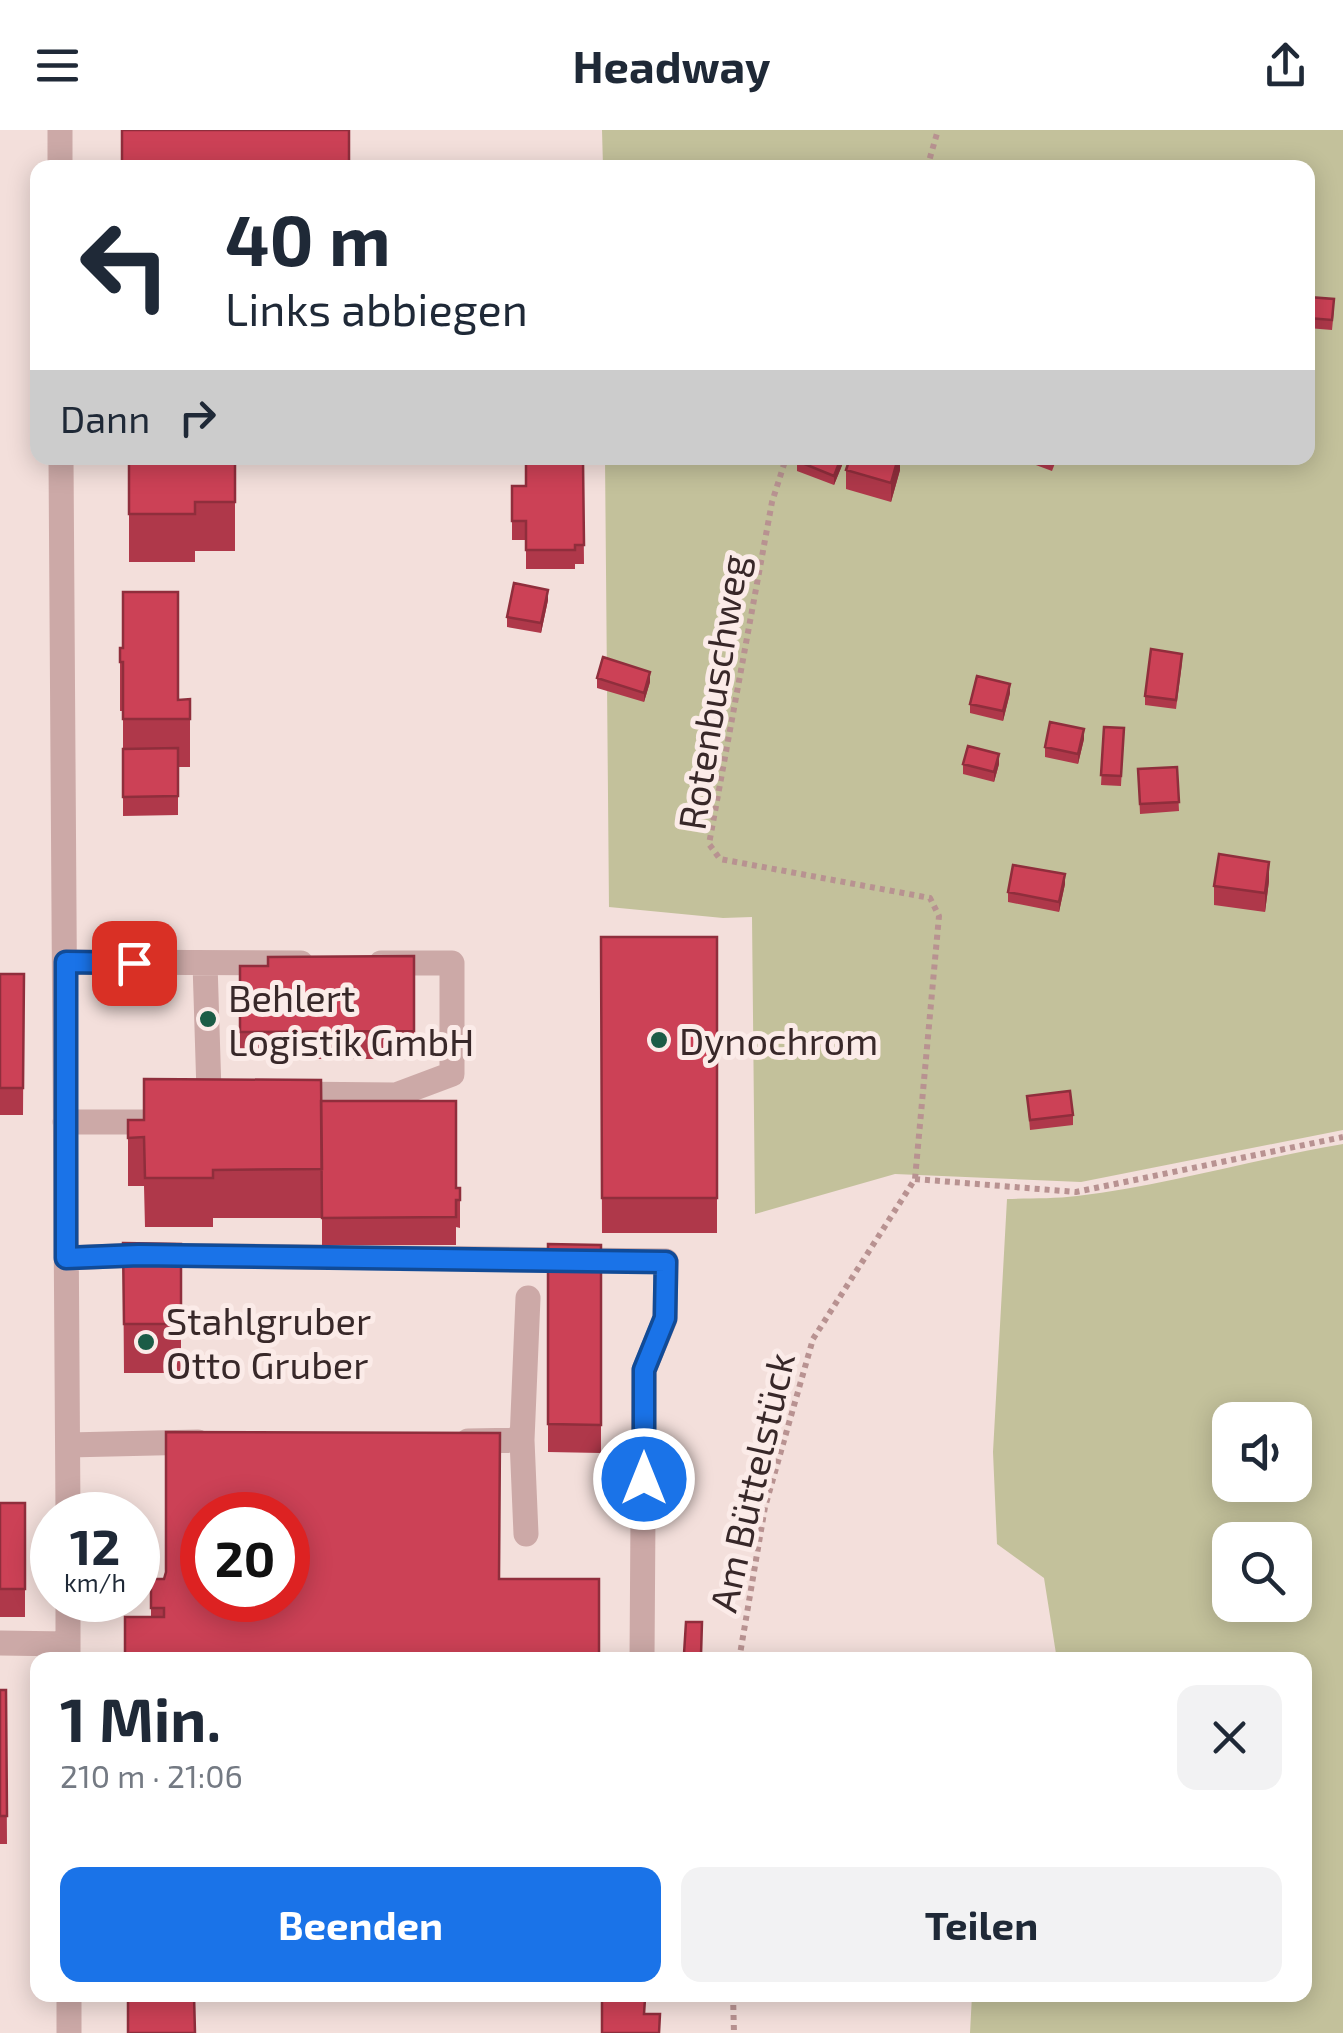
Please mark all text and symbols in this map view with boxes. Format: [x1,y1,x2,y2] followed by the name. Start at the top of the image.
[30,38,85,93] icon: menu
[573,38,770,92] text: Headway
[1258,38,1313,93] icon: share
[225,196,391,280] text: 40 m
[60,200,190,330] icon: left
[225,281,528,335] text: Links abbiegen
[170,390,225,445] icon: right
[60,395,150,441] text: Dann
[668,551,756,833] street label: Rotenbuschweg
[92,921,177,1006] pin
[107,936,162,991] icon: arrive
[228,974,475,1064] place label: Behlert Logistik GmbH
[197,1008,219,1030] marker: Behlert Logistik GmbH
[679,1017,878,1063] place label: Dynochrom
[648,1029,670,1051] marker: Dynochrom
[166,1297,371,1387] place label: Stahlgruber Otto Gruber
[135,1331,157,1353] marker: Stahlgruber Otto Gruber
[699,1348,803,1616] street label: Am Büttelstück
[1212,1402,1312,1622] map controls
[1212,1402,1312,1502] button: sound
[592,1427,696,1531] position arrow
[180,1492,310,1622] speed limit sign: 20
[70,1515,120,1575] text: 12
[1212,1522,1312,1622] button: search
[64,1567,126,1597] text: km/h
[60,1682,221,1754] text: 1 Min.
[1177,1685,1282,1790] button: close
[60,1756,243,1794] text: 210 m · 21:06
[60,1867,661,1982] button: Beenden
[681,1867,1282,1982] button: Teilen

